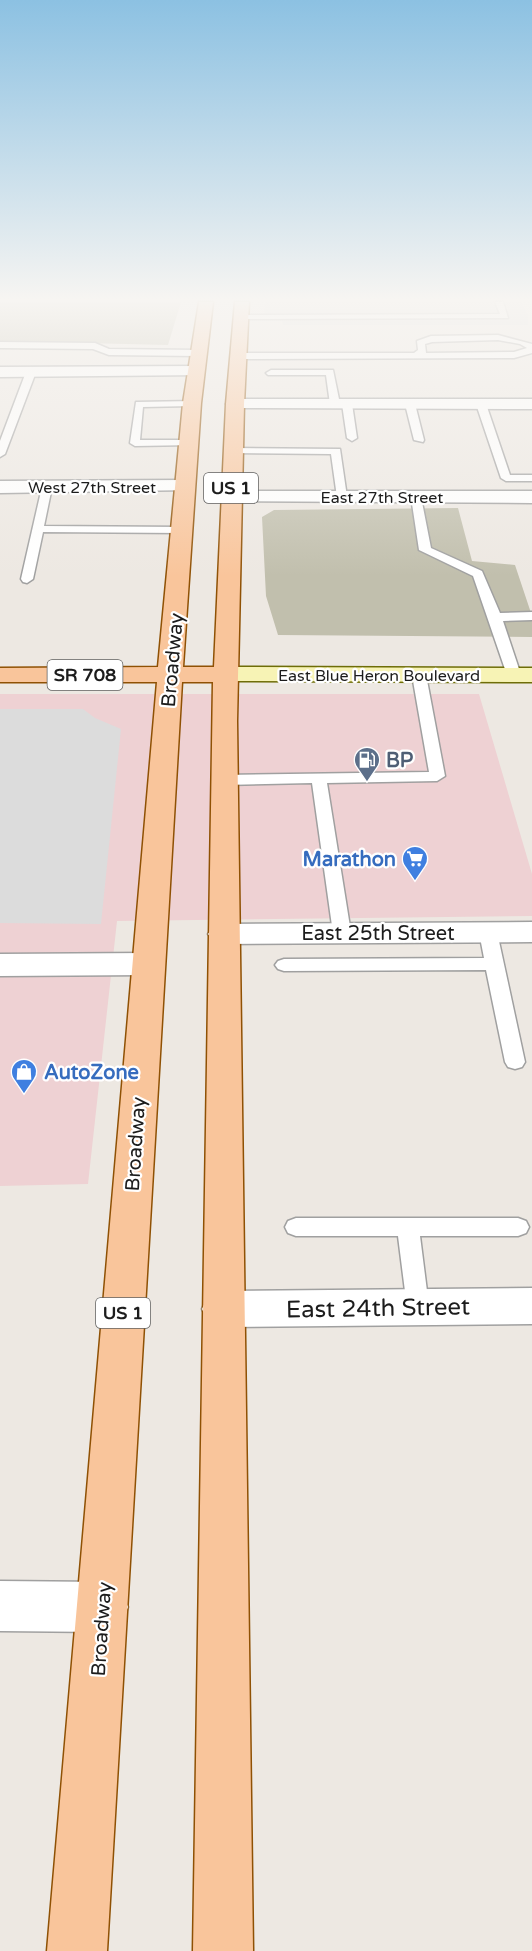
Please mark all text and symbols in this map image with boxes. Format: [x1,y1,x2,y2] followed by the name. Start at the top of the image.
[204,473,258,503] road number: US 1
[28,478,156,498] street label: West 27th Street
[321,488,443,508] street label: East 27th Street
[157,612,189,708] street label: Broadway
[48,660,122,690] road number: SR 708
[278,666,480,686] street label: East Blue Heron Boulevard
[352,745,382,783] fuel station icon: BP
[386,749,414,773] place label: BP
[400,844,430,882] supermarket icon: Marathon
[303,848,396,872] place label: Marathon
[301,922,455,946] street label: East 25th Street
[9,1057,39,1095] shop icon: AutoZone
[44,1061,139,1085] place label: AutoZone
[121,1096,151,1192] street label: Broadway
[286,1292,470,1325] street label: East 24th Street
[96,1298,150,1328] road number: US 1
[87,1581,117,1677] street label: Broadway

